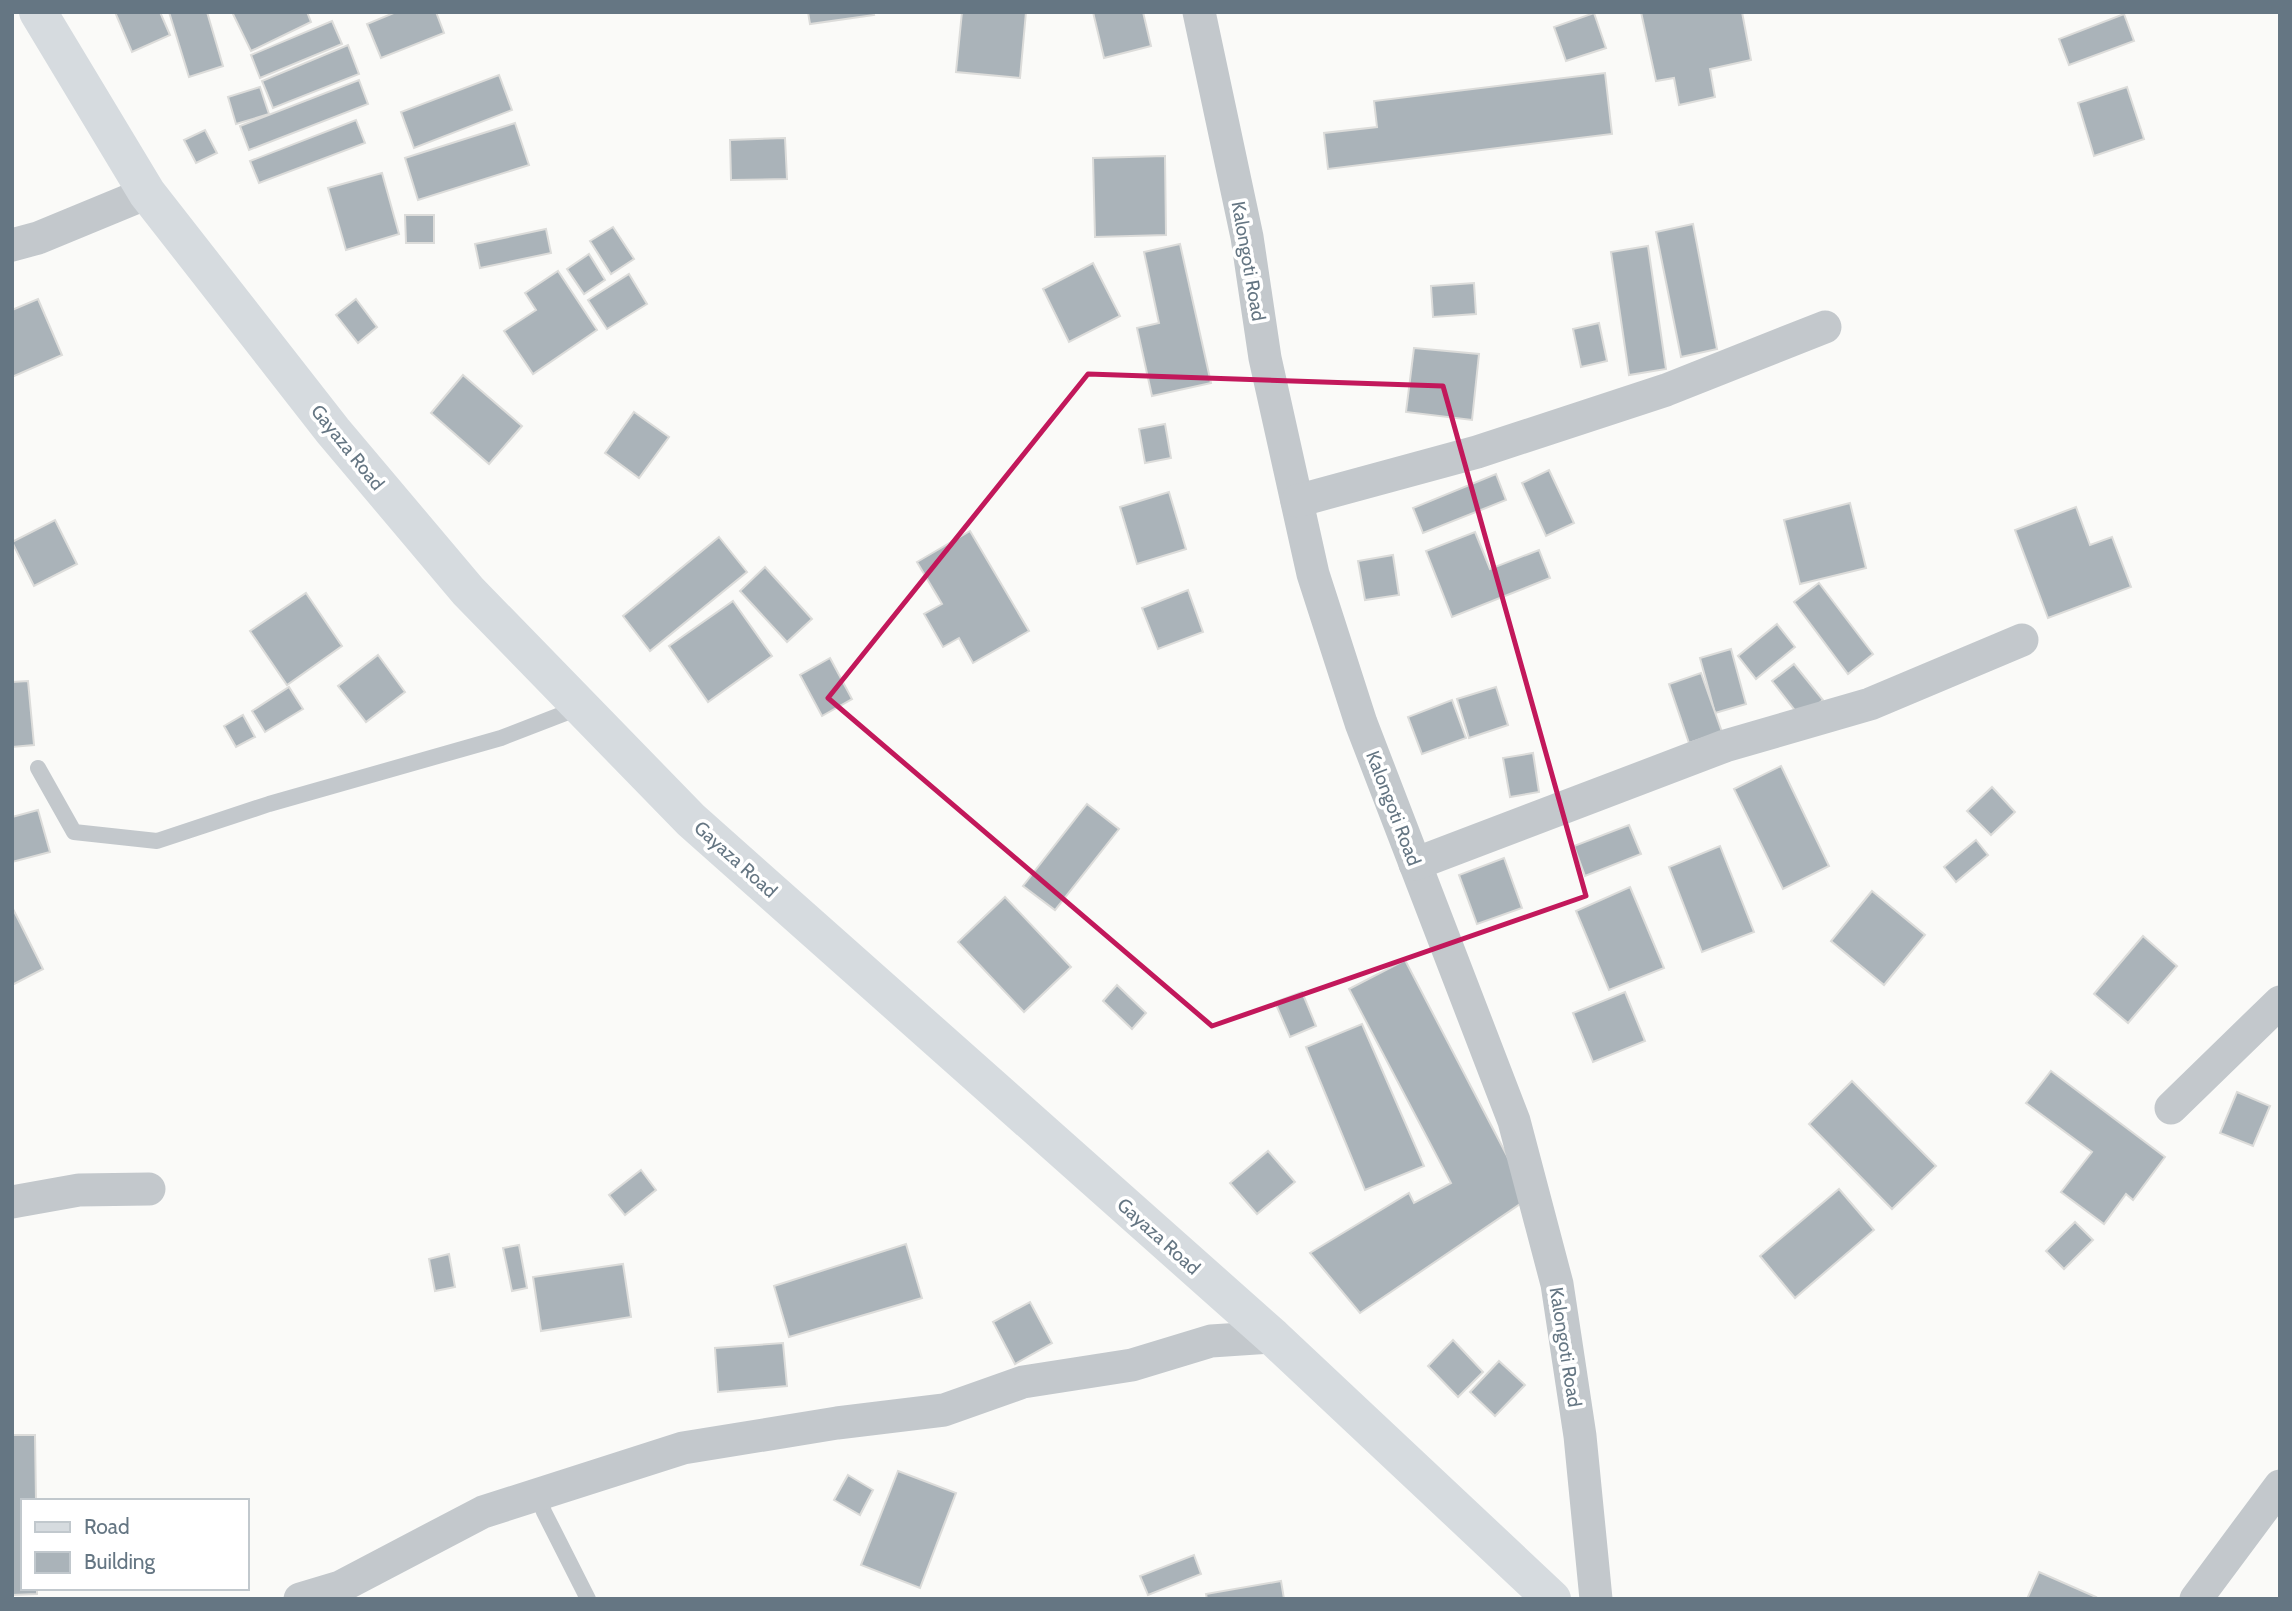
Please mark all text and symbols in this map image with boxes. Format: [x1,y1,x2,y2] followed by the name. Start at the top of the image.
[1227,199,1270,323] street label: Kalongoti Road
[306,400,389,495] street label: Gayaza Road
[1361,748,1426,869] street label: Kalongoti Road
[689,816,782,903] street label: Gayaza Road
[1112,1193,1205,1280] street label: Gayaza Road
[1545,1286,1586,1409] street label: Kalongoti Road
[21,1499,248,1590] legend
[84,1514,130,1539] text: Road
[84,1549,156,1574] text: Building

